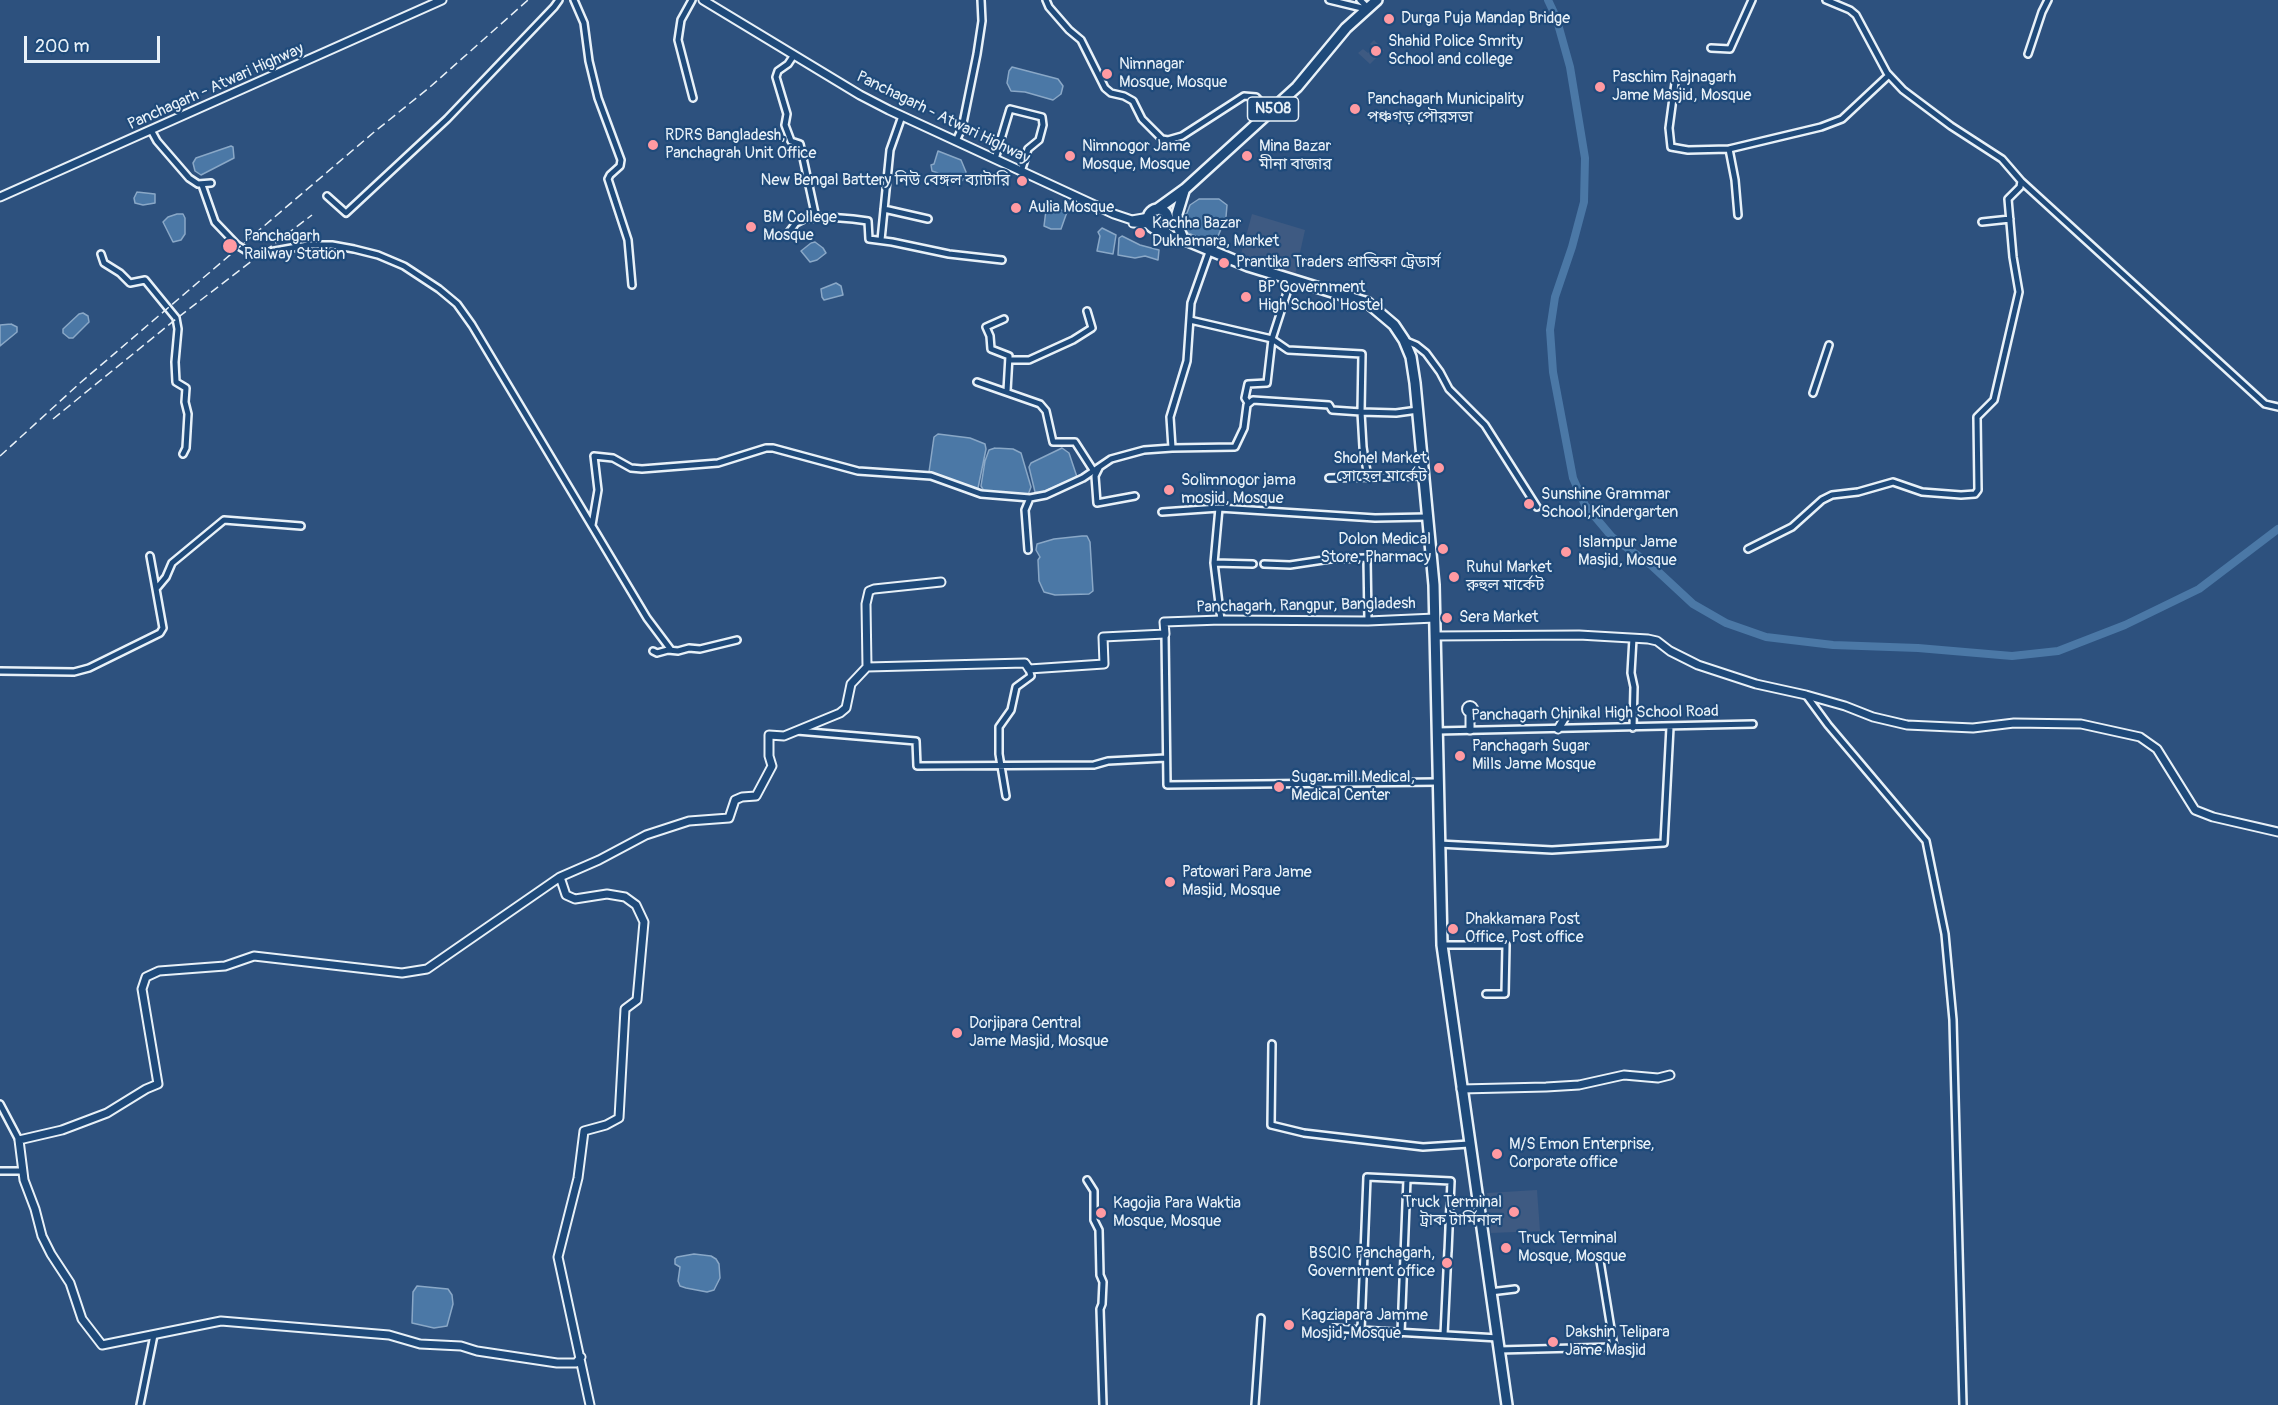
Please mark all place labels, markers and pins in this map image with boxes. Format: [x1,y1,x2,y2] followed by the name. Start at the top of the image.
[1401,9,1570,29] place label: Durga Puja Mandap Bridge
[1382,12,1396,26] marker: Durga Puja Mandap Bridge
[1388,32,1523,70] place label: Shahid Police Smrity School and college
[1369,44,1383,58] marker: Shahid Police Smrity School and college
[1119,55,1227,93] place label: Nimnagar Mosque, Mosque
[1100,67,1114,81] marker: Nimnagar Mosque, Mosque
[1612,68,1751,106] place label: Paschim Rajnagarh Jame Masjid, Mosque
[1593,80,1607,94] marker: Paschim Rajnagarh Jame Masjid, Mosque
[1367,90,1524,128] place label: Panchagarh Municipality পঞ্চগড় পৌরসভা
[1348,102,1362,116] marker: Panchagarh Municipality পঞ্চগড় পৌরসভা
[665,126,816,164] place label: RDRS Bangladesh, Panchagrah Unit Office
[1082,137,1190,175] place label: Nimnogor Jame Mosque, Mosque
[1259,137,1332,175] place label: Mina Bazar মীনা বাজার
[646,138,660,152] marker: RDRS Bangladesh, Panchagrah Unit Office
[1063,149,1077,163] marker: Nimnogor Jame Mosque, Mosque
[1240,149,1254,163] marker: Mina Bazar মীনা বাজার
[761,171,1010,191] place label: New Bengal Battery নিউ বেঙ্গল ব্যাটারি
[1015,174,1029,188] marker: New Bengal Battery নিউ বেঙ্গল ব্যাটারি
[1028,198,1114,218] place label: Aulia Mosque
[1009,201,1023,215] marker: Aulia Mosque
[763,208,837,246] place label: BM College Mosque
[1152,214,1279,252] place label: Kachha Bazar Dukhamara, Market
[744,220,758,234] marker: BM College Mosque
[1133,226,1147,240] marker: Kachha Bazar Dukhamara, Market
[244,227,345,265] place label: Panchagarh Railway Station
[221,237,239,255] marker: Panchagarh Railway Station
[1236,253,1440,273] place label: Prantika Traders প্রান্তিকা ট্রেডার্স
[1217,256,1231,270] marker: Prantika Traders প্রান্তিকা ট্রেডার্স
[1258,278,1384,316] place label: BP Government High School Hostel
[1239,290,1253,304] marker: BP Government High School Hostel
[1333,449,1427,487] place label: Shohel Market সোহেল মার্কেট
[1432,461,1446,475] marker: Shohel Market সোহেল মার্কেট
[1181,471,1296,509] place label: Solimnogor jama mosjid, Mosque
[1162,483,1176,497] marker: Solimnogor jama mosjid, Mosque
[1541,485,1678,523] place label: Sunshine Grammar School,Kindergarten
[1522,497,1536,511] marker: Sunshine Grammar School,Kindergarten
[1321,530,1431,568] place label: Dolon Medical Store, Pharmacy
[1578,533,1677,571] place label: Islampur Jame Masjid, Mosque
[1436,542,1450,556] marker: Dolon Medical Store, Pharmacy
[1559,545,1573,559] marker: Islampur Jame Masjid, Mosque
[1466,558,1552,596] place label: Ruhul Market রুহুল মার্কেট
[1447,570,1461,584] marker: Ruhul Market রুহুল মার্কেট
[1459,608,1539,628] place label: Sera Market
[1440,611,1454,625] marker: Sera Market
[1472,737,1596,775] place label: Panchagarh Sugar Mills Jame Mosque
[1453,749,1467,763] marker: Panchagarh Sugar Mills Jame Mosque
[1291,768,1415,806] place label: Sugar mill Medical, Medical Center
[1272,780,1286,794] marker: Sugar mill Medical, Medical Center
[1182,863,1312,901] place label: Patowari Para Jame Masjid, Mosque
[1163,875,1177,889] marker: Patowari Para Jame Masjid, Mosque
[1465,910,1584,948] place label: Dhakkamara Post Office, Post office
[1446,922,1460,936] marker: Dhakkamara Post Office, Post office
[969,1014,1108,1052] place label: Dorjipara Central Jame Masjid, Mosque
[950,1026,964,1040] marker: Dorjipara Central Jame Masjid, Mosque
[1509,1135,1654,1173] place label: M/S Emon Enterprise, Corporate office
[1490,1147,1504,1161] marker: M/S Emon Enterprise, Corporate office
[1403,1193,1502,1231] place label: Truck Terminal ট্রাক টার্মিনাল
[1113,1194,1241,1232] place label: Kagojia Para Waktia Mosque, Mosque
[1507,1205,1521,1219] marker: Truck Terminal ট্রাক টার্মিনাল
[1094,1206,1108,1220] marker: Kagojia Para Waktia Mosque, Mosque
[1518,1229,1626,1267] place label: Truck Terminal Mosque, Mosque
[1499,1241,1513,1255] marker: Truck Terminal Mosque, Mosque
[1307,1244,1435,1282] place label: BSCIC Panchagarh, Government office
[1440,1256,1454,1270] marker: BSCIC Panchagarh, Government office
[1301,1306,1428,1344] place label: Kagziapara Jamme Mosjid, Mosque
[1282,1318,1296,1332] marker: Kagziapara Jamme Mosjid, Mosque
[1565,1323,1670,1361] place label: Dakshin Telipara Jame Masjid
[1546,1335,1560,1349] marker: Dakshin Telipara Jame Masjid

